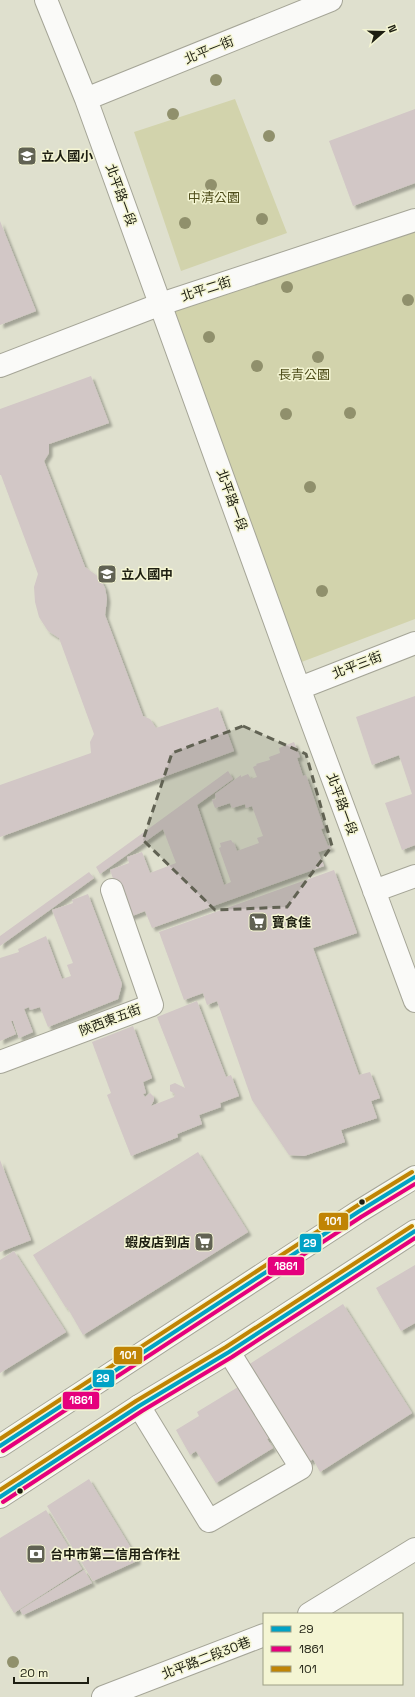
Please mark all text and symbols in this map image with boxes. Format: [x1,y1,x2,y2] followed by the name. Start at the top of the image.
[363,12,403,52] north arrow
[385,23,400,34] text: N
[182,32,236,68] street label: 北平一街
[16,145,38,167] school or university icon: 立人國小
[41,148,94,165] place label: 立人國小
[102,162,140,228] street label: 北平路一段
[188,189,240,206] park label: 中清公園
[179,273,233,305] street label: 北平二街
[278,366,330,383] park label: 長青公園
[213,467,251,533] street label: 北平路一段
[96,563,118,585] school or university icon: 立人國中
[121,566,173,583] place label: 立人國中
[330,648,384,682] street label: 北平三街
[323,771,361,837] street label: 北平路一段
[247,911,269,933] supermarket icon: 寶食佳
[272,914,311,931] place label: 寶食佳
[77,1000,143,1040] street label: 陝西東五街
[357,1197,367,1207] unlabelled marker
[318,1212,349,1231] line badge: 101
[324,1214,342,1228] text: 101
[193,1231,215,1253] supermarket icon: 蝦皮店到店
[299,1233,322,1253] line badge: 29
[125,1234,190,1251] place label: 蝦皮店到店
[303,1236,317,1250] text: 29
[267,1256,305,1276] line badge: 1861
[274,1259,298,1273] text: 1861
[113,1346,143,1365] line badge: 101
[119,1348,137,1362] text: 101
[92,1369,115,1388] line badge: 29
[96,1371,110,1385] text: 29
[62,1391,100,1410] line badge: 1861
[69,1393,93,1407] text: 1861
[15,1486,25,1496] unlabelled marker
[25,1543,47,1565] bank icon: 台中市第二信用合作社
[50,1546,180,1563] place label: 台中市第二信用合作社
[263,1613,403,1685] legend
[299,1621,314,1637] text: 29
[159,1633,253,1683] street label: 北平路二段30巷
[299,1641,324,1657] text: 1861
[14,1659,88,1685] scale bar
[299,1661,317,1677] text: 101
[20,1665,48,1681] text: 20 m

